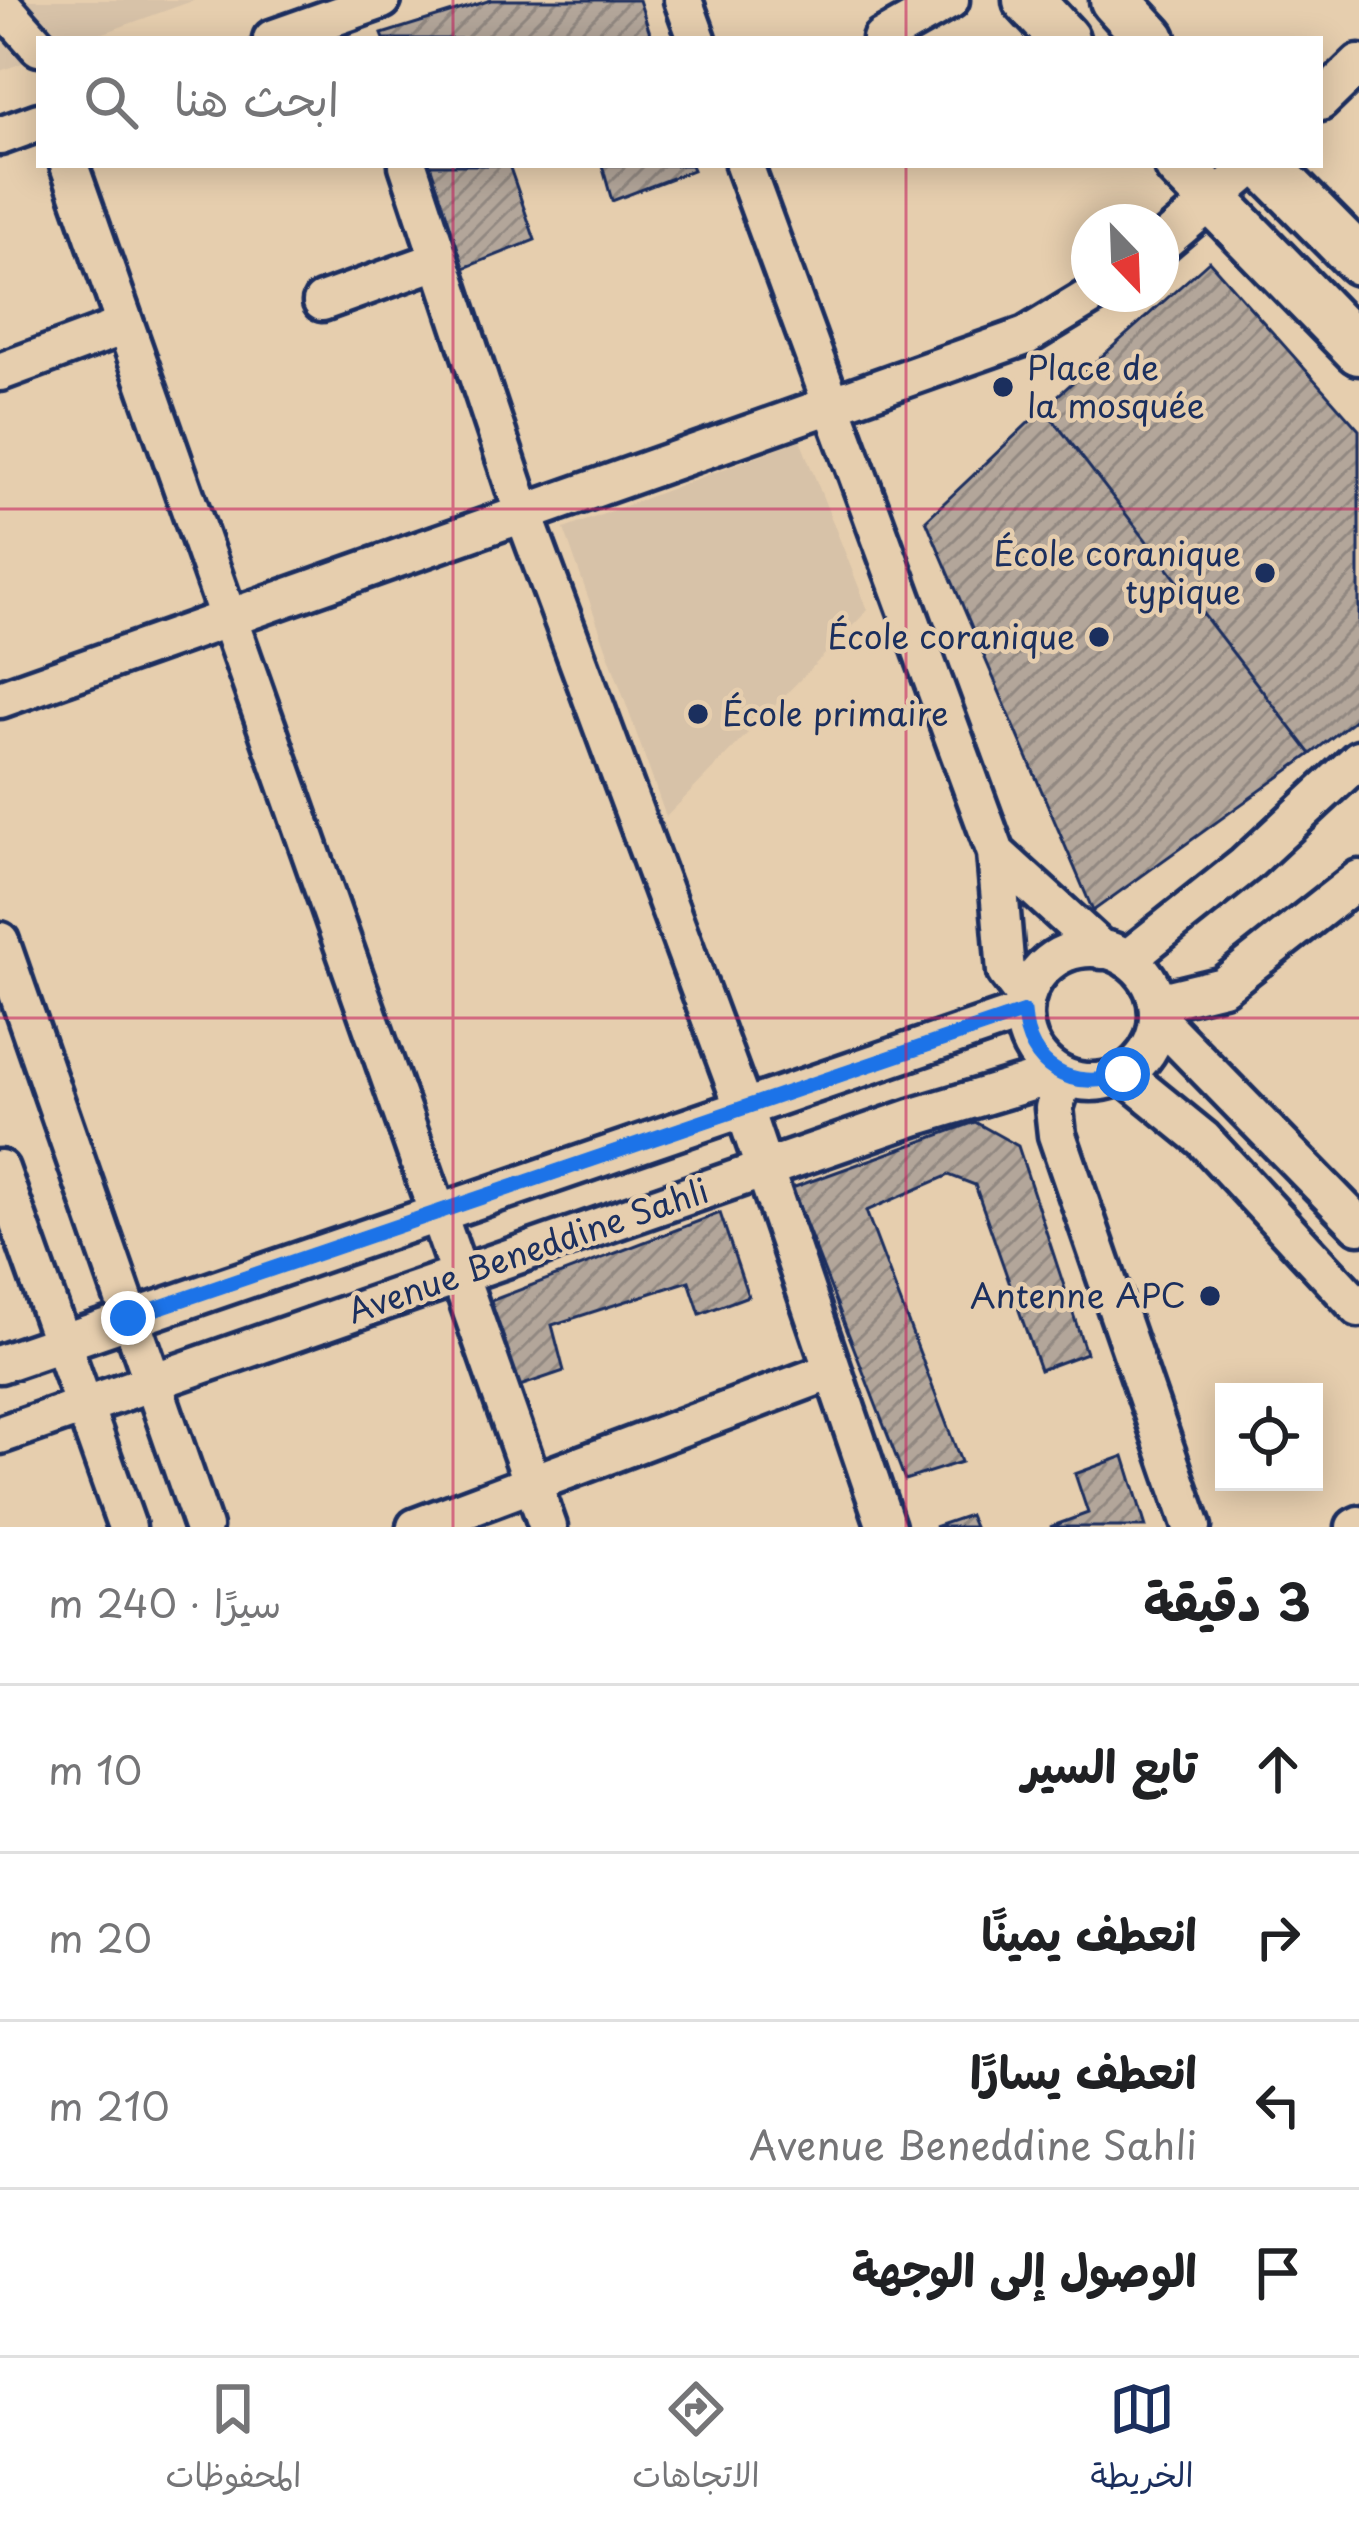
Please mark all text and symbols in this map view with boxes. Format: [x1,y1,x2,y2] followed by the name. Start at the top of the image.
[36,36,1323,168] search box
[174,63,339,131] text: ابحث هنا
[78,69,144,135] icon: search
[1071,204,1179,312] north arrow
[1027,341,1205,429] place label: Place de la mosquée
[990,374,1016,400] marker: Place de la mosquée
[993,527,1241,615] place label: École coranique typique
[1252,560,1278,586] marker: École coranique typique
[827,610,1075,660] place label: École coranique
[1086,624,1112,650] marker: École coranique
[722,687,949,737] place label: École primaire
[685,701,711,727] marker: École primaire
[1096,1047,1150,1101] route start
[340,1164,715,1334] street label: Avenue Beneddine Sahli
[970,1269,1186,1319] place label: Antenne APC
[1197,1283,1223,1309] marker: Antenne APC
[101,1291,155,1345] route end
[1215,1383,1323,1491] map controls
[1215,1383,1323,1491] button: locate
[1144,1561,1311,1638] text: 3 دقيقة
[48,1572,281,1631] text: سيرًا · 240 m
[1022,1730,1197,1798] text: تابع السير
[1245,1736,1311,1802] icon: ahead
[48,1739,142,1798] text: 10 m
[982,1898,1197,1966] text: انعطف يمينًا
[1245,1904,1311,1970] icon: right
[48,1907,152,1966] text: 20 m
[970,2036,1197,2104] text: انعطف يسارًا
[1245,2072,1311,2138] icon: left
[48,2075,170,2134] text: 210 m
[749,2114,1197,2173] text: Avenue Beneddine Sahli
[852,2234,1197,2302] text: الوصول إلى الوجهة
[1245,2240,1311,2306] icon: arrive
[165,2376,301,2505] tab: المحفوظات
[632,2376,760,2505] tab: الاتجاهات
[1091,2376,1194,2505] tab: الخريطة

